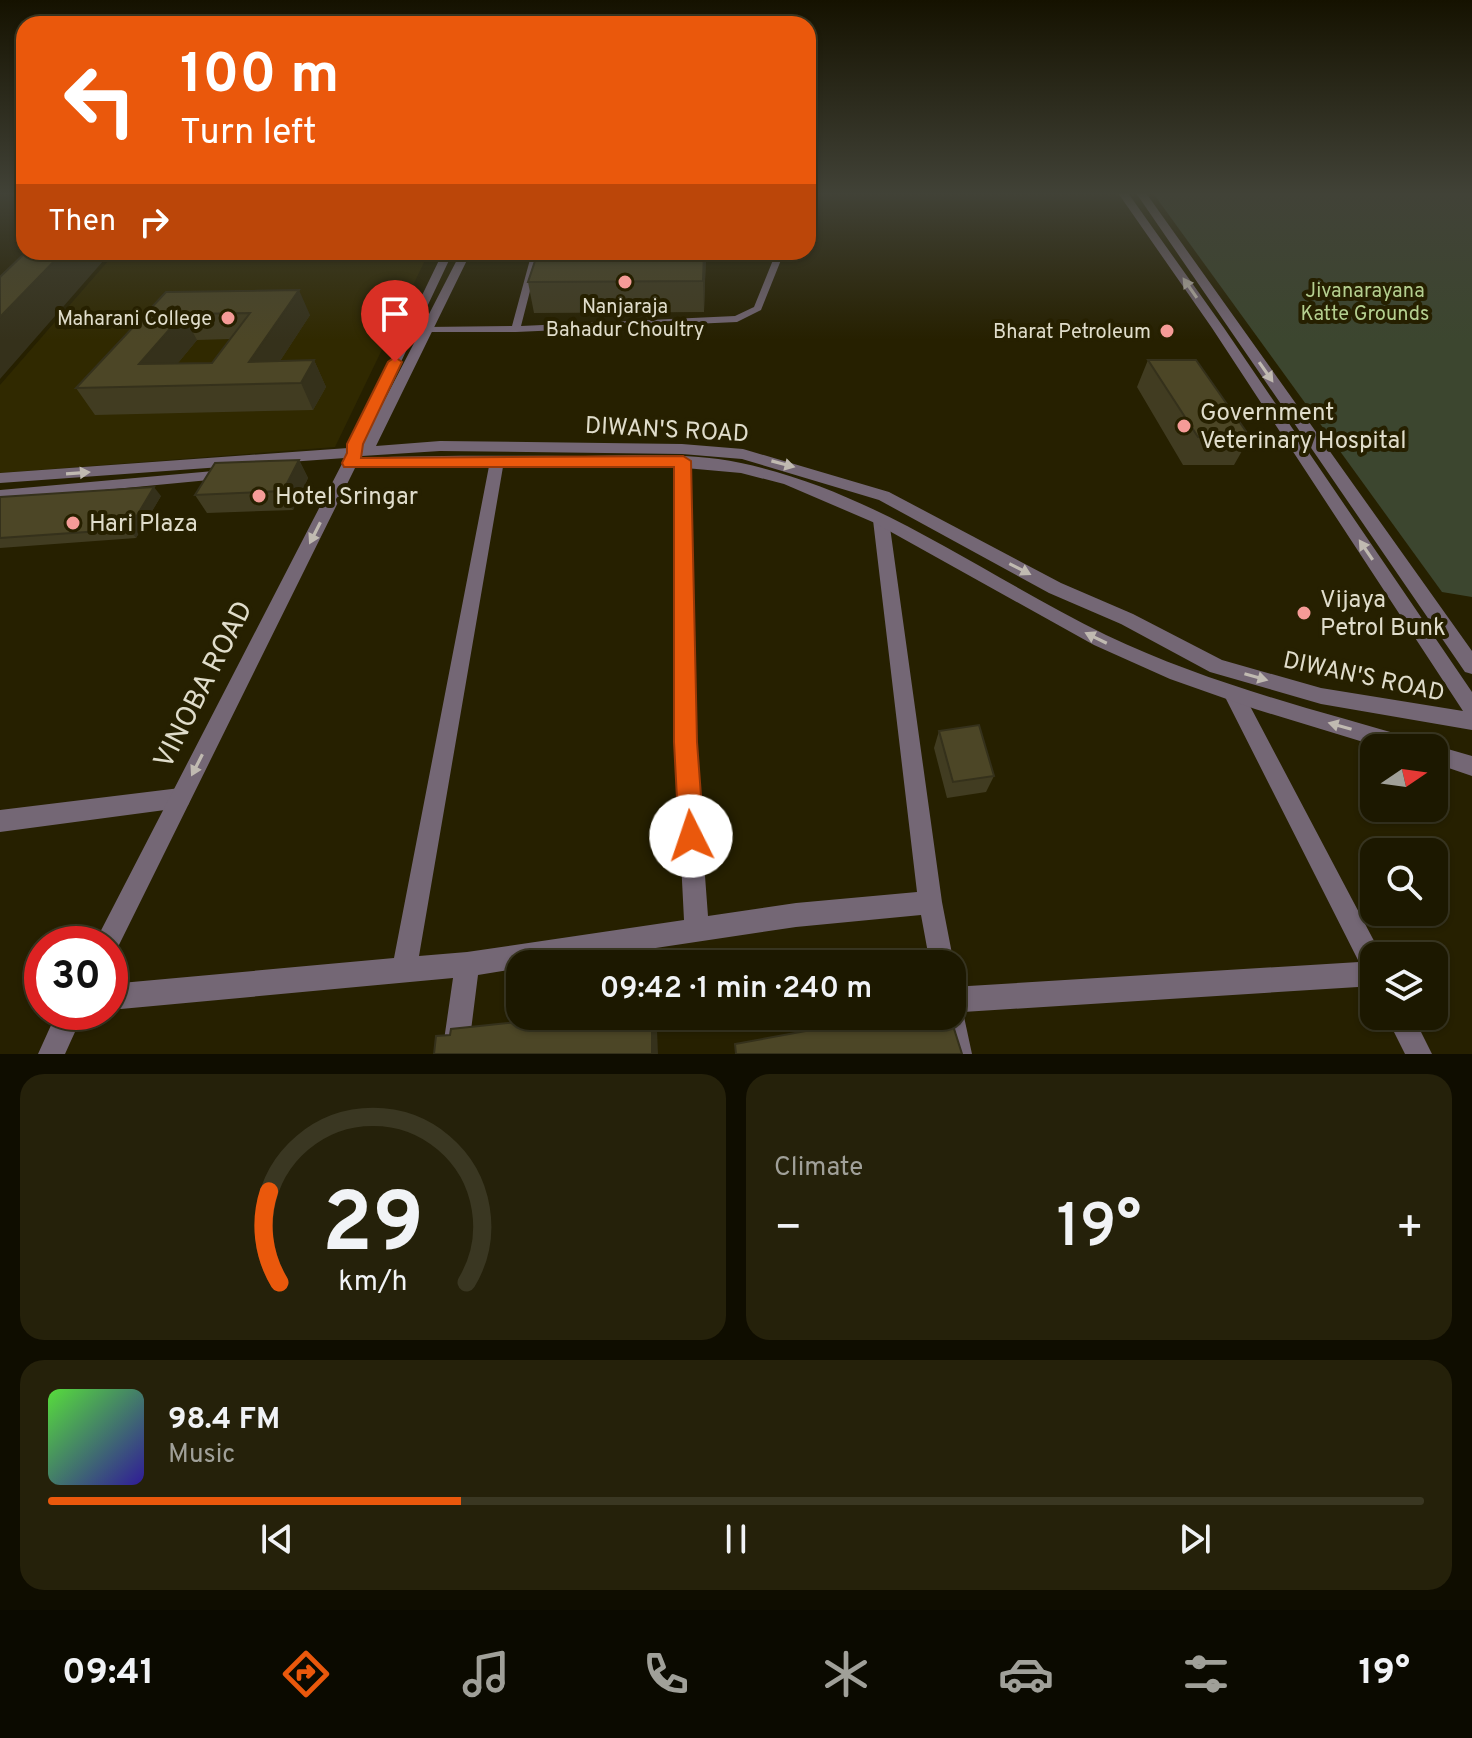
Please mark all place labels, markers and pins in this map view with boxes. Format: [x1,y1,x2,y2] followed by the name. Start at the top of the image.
[616,273,634,291] marker: Nanjaraja Bahadur Choultry
[361,280,429,362] pin
[546,295,704,344] place label: Nanjaraja Bahadur Choultry
[57,307,212,333] place label: Maharani College
[219,309,237,327] marker: Maharani College
[993,320,1151,346] place label: Bharat Petroleum
[1158,322,1176,340] marker: Bharat Petroleum
[1200,399,1406,457] place label: Government Veterinary Hospital
[1175,417,1193,435] marker: Government Veterinary Hospital
[275,483,418,513] place label: Hotel Sringar
[250,487,268,505] marker: Hotel Sringar
[89,510,198,540] place label: Hari Plaza
[64,514,82,532] marker: Hari Plaza
[1320,586,1446,644] place label: Vijaya Petrol Bunk
[1295,604,1313,622] marker: Vijaya Petrol Bunk

